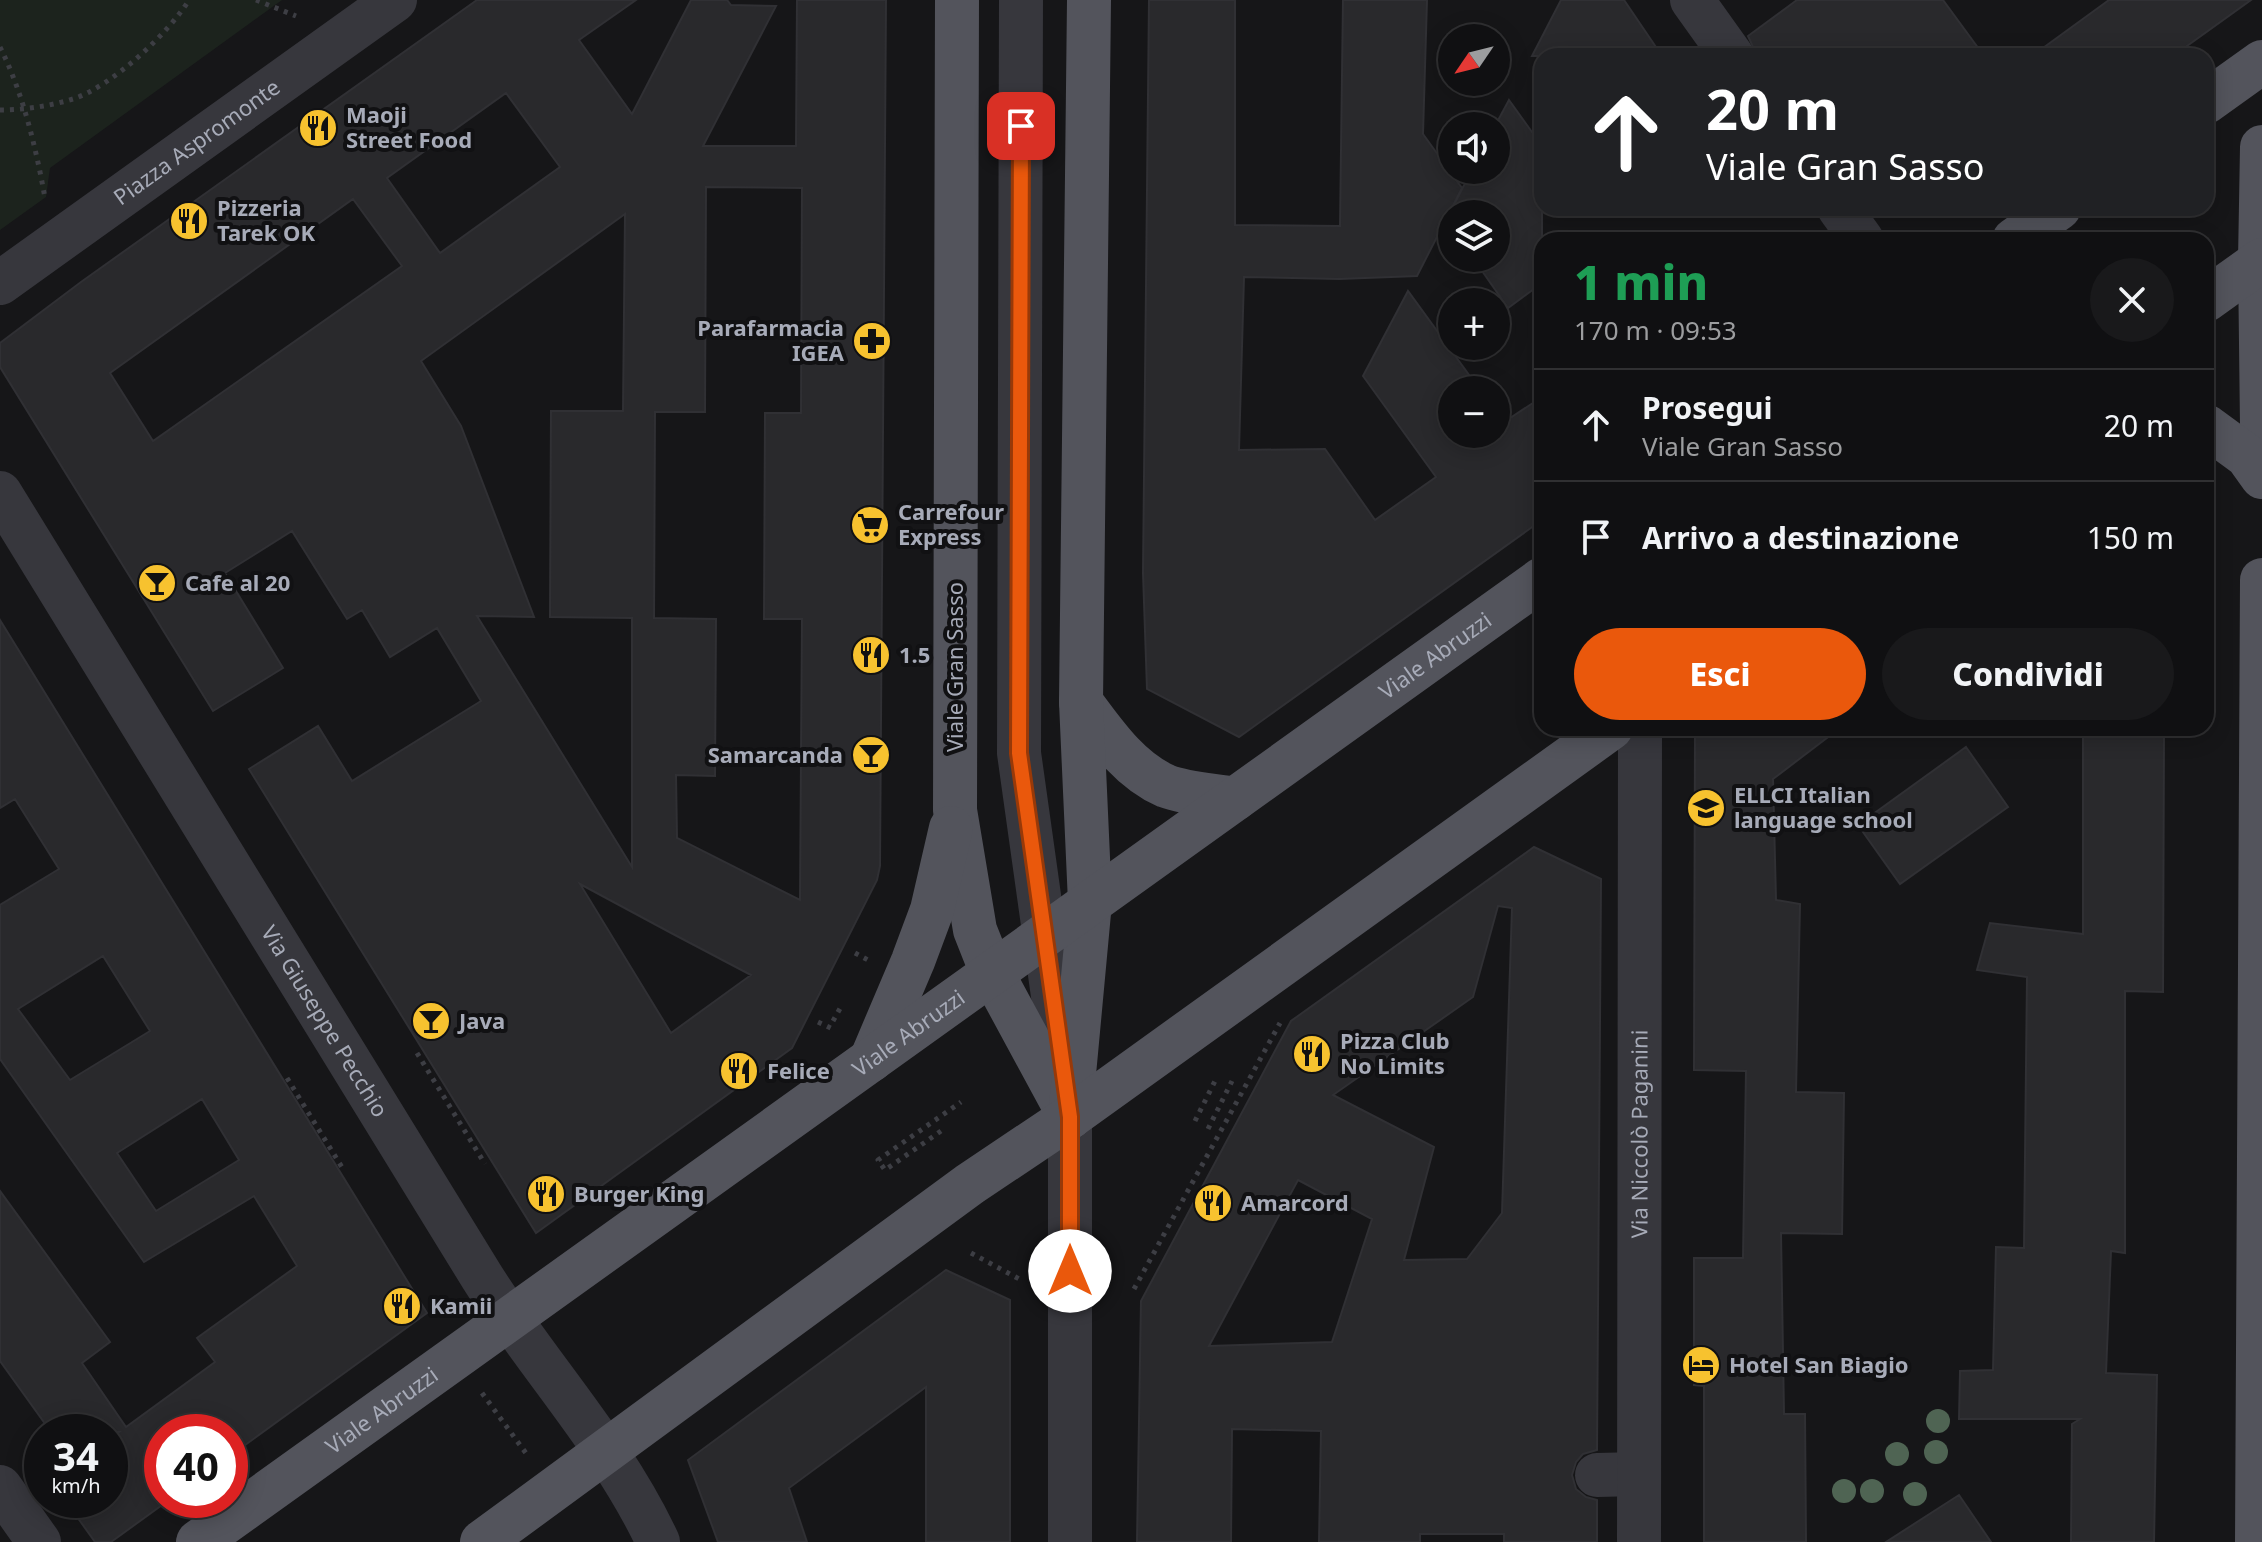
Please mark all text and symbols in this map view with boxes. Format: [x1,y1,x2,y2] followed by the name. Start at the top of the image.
[1438,24,1510,96] north arrow
[1438,24,1510,448] map controls
[1706,70,1839,146] text: 20 m
[107,71,285,211] street label: Piazza Aspromonte
[1574,80,1678,184] icon: ahead
[987,92,1055,160] pin
[346,99,472,154] place label: Maoji Street Food
[999,104,1043,148] icon: arrive
[297,107,339,149] restaurant icon: Maoji Street Food
[1438,112,1510,184] button: sound
[1706,142,1984,191] text: Viale Gran Sasso
[217,192,315,247] place label: Pizzeria Tarek OK
[168,200,210,242] restaurant icon: Pizzeria Tarek OK
[1438,200,1510,272] button: layers
[1574,249,1708,314] text: 1 min
[2090,258,2174,342] button: close
[1438,288,1510,360] button: +
[697,312,845,367] place label: Parafarmacia IGEA
[1574,312,1737,348] text: 170 m · 09:53
[851,320,893,362] pharmacy icon: Parafarmacia IGEA
[1438,376,1510,448] button: −
[1642,387,1773,428] text: Prosegui
[1574,403,1618,447] icon: ahead
[2104,405,2174,446] text: 20 m
[1642,428,1843,464] text: Viale Gran Sasso
[898,496,1004,551] place label: Carrefour Express
[849,504,891,546] supermarket icon: Carrefour Express
[1574,515,1618,559] icon: arrive
[1642,517,1959,558] text: Arrivo a destinazione
[2087,517,2174,558] text: 150 m
[136,562,178,604] bar icon: Cafe al 20
[185,567,290,597] place label: Cafe al 20
[939,582,969,752] street label: Viale Gran Sasso
[1372,604,1497,705] street label: Viale Abruzzi
[1574,628,1866,720] button: Esci
[1882,628,2174,720] button: Condividi
[850,634,892,676] restaurant icon: 1.5
[899,639,930,669] place label: 1.5
[850,734,892,776] bar icon: Samarcanda
[708,739,843,769] place label: Samarcanda
[1734,779,1913,834] place label: ELLCI Italian language school
[1685,787,1727,829] school or university icon: ELLCI Italian language school
[255,919,396,1122] street label: Via Giuseppe Pecchio
[846,982,970,1083] street label: Viale Abruzzi
[410,1000,452,1042] bar icon: Java
[457,1005,505,1035] place label: Java
[1340,1025,1450,1080] place label: Pizza Club No Limits
[1623,1030,1654,1238] street label: Via Niccolò Paganini
[1291,1033,1333,1075] restaurant icon: Pizza Club No Limits
[718,1050,760,1092] restaurant icon: Felice
[767,1055,830,1085] place label: Felice
[525,1173,567,1215] restaurant icon: Burger King
[574,1178,705,1208] place label: Burger King
[1192,1182,1234,1224] restaurant icon: Amarcord
[1241,1187,1349,1217] place label: Amarcord
[1028,1229,1112,1313] position arrow
[381,1285,423,1327] restaurant icon: Kamii
[430,1290,492,1320] place label: Kamii
[1680,1344,1722,1386] hotel icon: Hotel San Biagio
[1729,1349,1908,1379] place label: Hotel San Biagio
[319,1359,443,1460] street label: Viale Abruzzi
[144,1414,248,1518] speed limit sign: 40
[53,1428,99,1483] text: 34
[51,1472,101,1499] text: km/h

